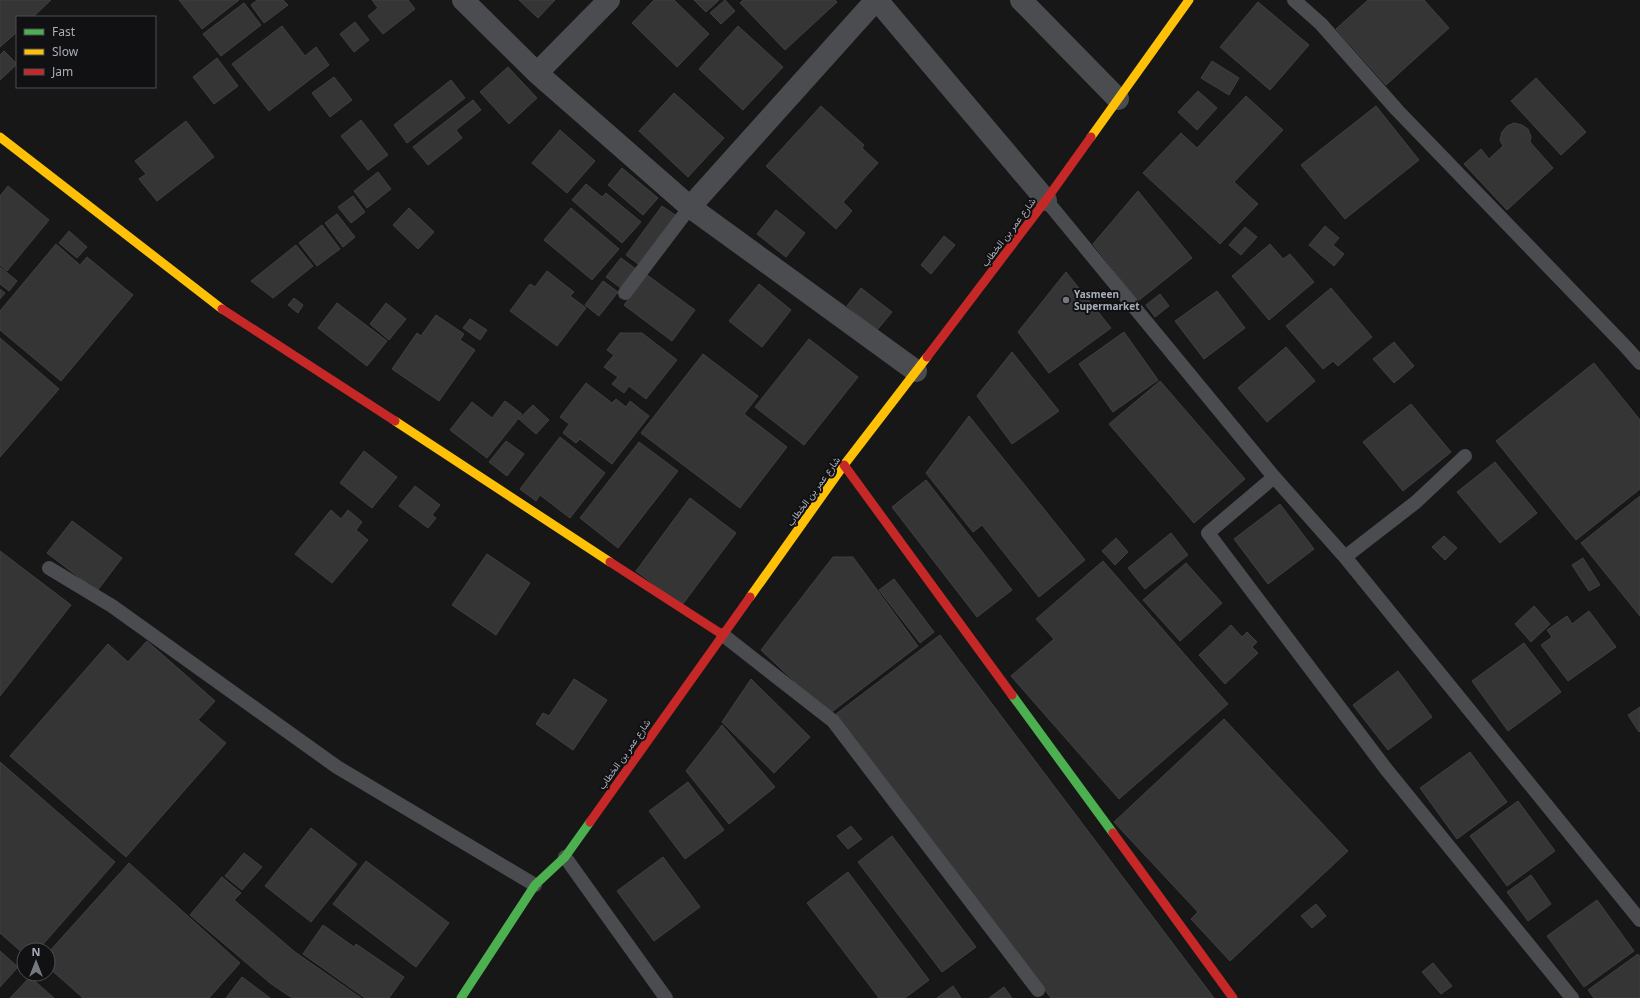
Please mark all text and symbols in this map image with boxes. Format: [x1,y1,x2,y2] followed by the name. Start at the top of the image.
[16,16,156,88] legend
[52,23,76,40] text: Fast
[52,43,79,60] text: Slow
[51,63,73,80] text: Jam
[977,195,1039,269] street label: شارع عمر بن الخطاب
[1074,287,1140,313] place label: Yasmeen Supermarket
[1061,295,1071,305] marker: Yasmeen Supermarket
[783,453,843,529] street label: شارع عمر بن الخطاب
[594,716,654,792] street label: شارع عمر بن الخطاب
[16,942,56,982] north arrow
[32,944,40,959] text: N

